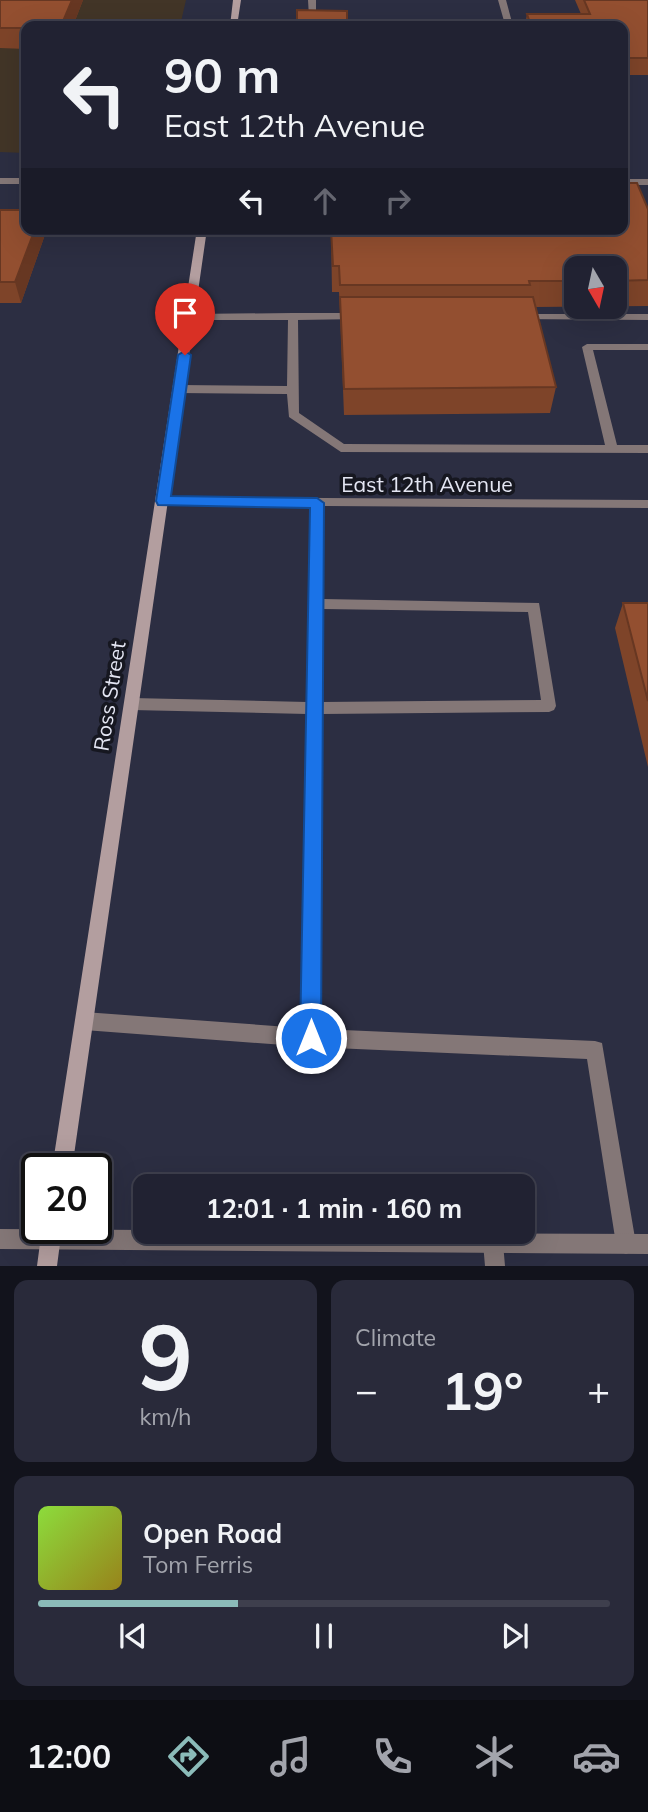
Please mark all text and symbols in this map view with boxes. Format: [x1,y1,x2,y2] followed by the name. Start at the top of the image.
[164,44,280,105] text: 90 m
[49,49,140,140] icon: left
[164,105,425,145] text: East 12th Avenue
[233,182,271,220] icon: left
[306,182,344,220] icon: ahead
[379,182,417,220] icon: right
[564,256,626,318] north arrow
[564,256,627,319] map controls
[155,283,215,355] pin
[166,294,204,332] icon: arrive
[341,471,513,497] street label: East 12th Avenue
[88,639,130,753] street label: Ross Street
[274,1001,348,1075] position arrow
[21,1153,112,1244] speed limit sign: 20
[206,1192,462,1225] text: 12:01 · 1 min · 160 m
[138,1299,193,1413] text: 9
[355,1323,436,1352] text: Climate
[441,1358,524,1423] text: 19°
[355,1366,378,1414] text: −
[587,1366,610,1414] text: +
[139,1402,192,1431] text: km/h
[143,1517,282,1550] text: Open Road
[143,1550,253,1579] text: Tom Ferris
[114,1617,152,1655] icon: previous
[305,1617,343,1655] icon: pause
[496,1617,534,1655] icon: next
[164,1732,213,1781] icon: directions
[266,1732,315,1781] icon: music
[368,1732,417,1781] icon: phone
[470,1732,519,1781] icon: climate
[572,1732,621,1781] icon: car
[27,1736,111,1776] text: 12:00

